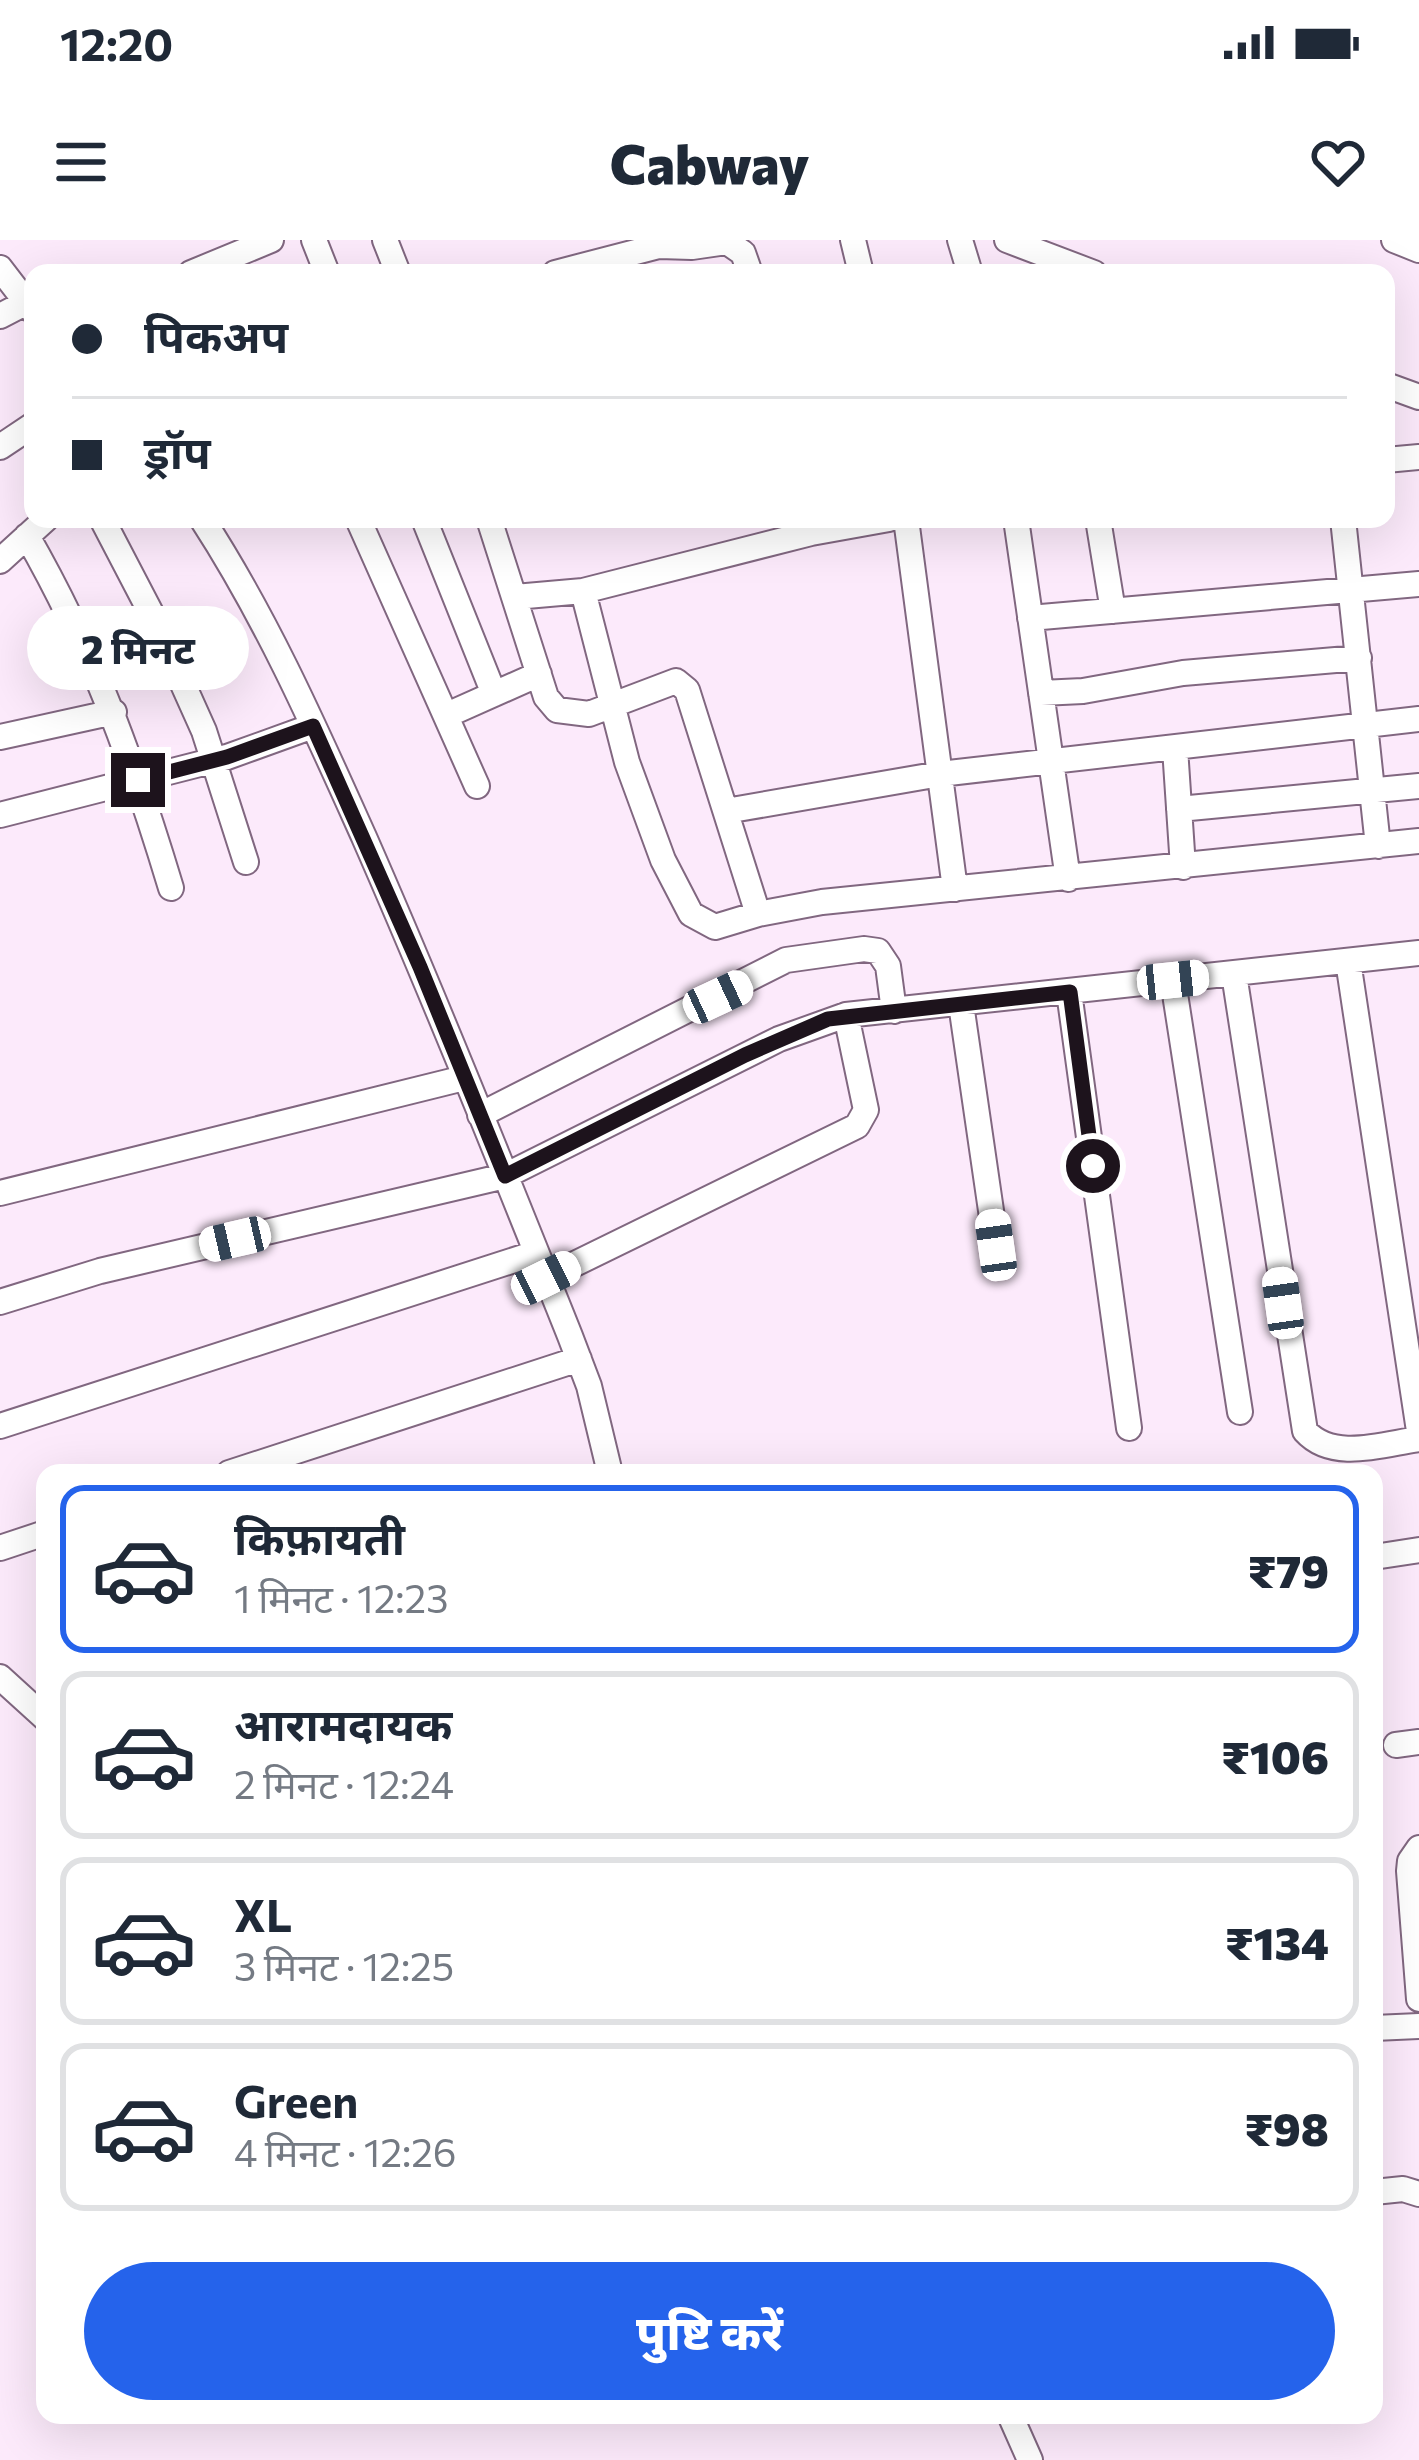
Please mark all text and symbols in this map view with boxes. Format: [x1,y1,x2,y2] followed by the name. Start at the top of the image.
[60,15,173,70] text: 12:20
[48,129,114,195] icon: menu
[610,129,809,195] text: Cabway
[1305,129,1371,195] icon: heart
[144,307,288,362] text: पिकअप
[144,423,211,478] text: ड्रॉप
[27,606,249,690] callout: 2 मिनट
[81,624,195,672] text: 2 मिनट
[111,753,165,807] route end
[1135,958,1211,1002] car
[678,965,758,1029] car
[1066,1139,1120,1193] route start
[973,1207,1019,1283] car
[196,1213,274,1265] car
[506,1246,586,1310] car
[1260,1265,1306,1341] car
[234,1509,405,1564] text: किफ़ायती
[90,1515,198,1623] icon: car
[1248,1542,1329,1597] text: ₹79
[234,1573,448,1621] text: 1 मिनट · 12:23
[234,1695,452,1750] text: आरामदायक
[90,1701,198,1809] icon: car
[1221,1728,1329,1783] text: ₹106
[234,1759,454,1807] text: 2 मिनट · 12:24
[234,1886,292,1941] text: XL
[90,1887,198,1995] icon: car
[1225,1914,1329,1969] text: ₹134
[234,1941,454,1989] text: 3 मिनट · 12:25
[234,2072,358,2127] text: Green
[90,2073,198,2181] icon: car
[1244,2100,1329,2155] text: ₹98
[234,2127,456,2175] text: 4 मिनट · 12:26
[84,2262,1335,2400] button: पुष्टि करें

